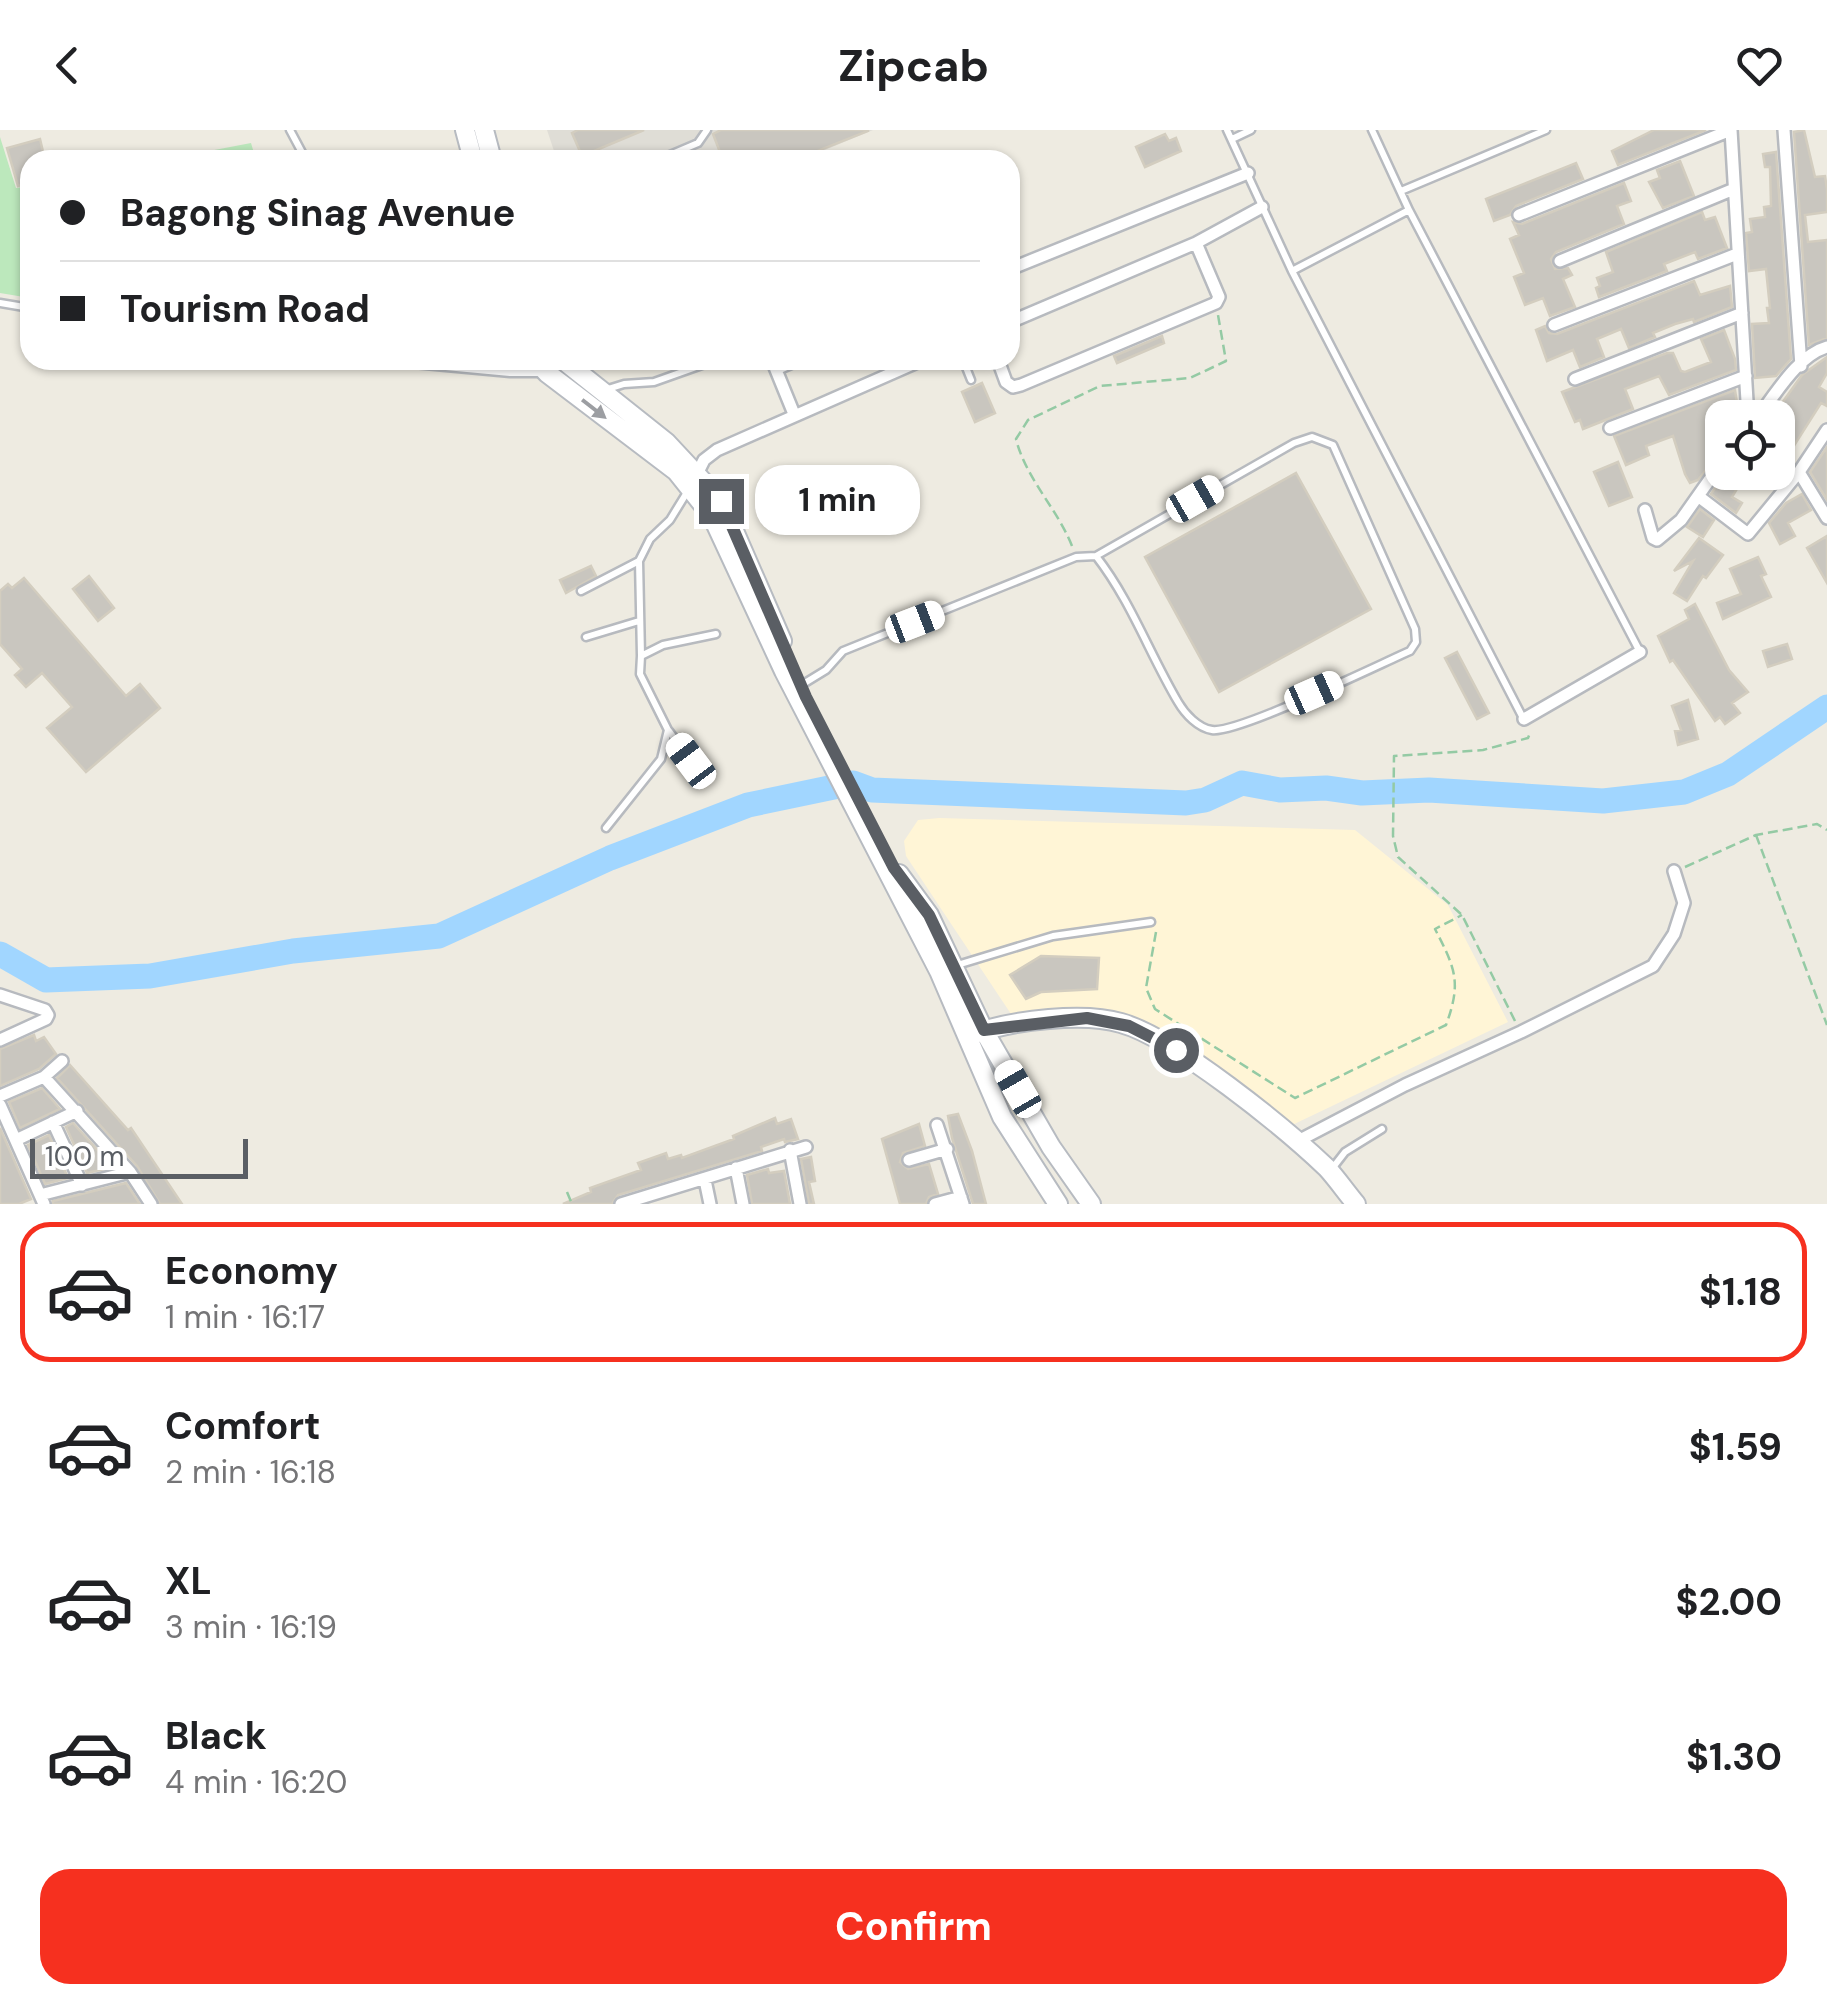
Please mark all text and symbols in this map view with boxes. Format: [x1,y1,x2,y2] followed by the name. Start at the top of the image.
[838,36,989,95] text: Zipcab
[40,38,95,93] icon: back
[1732,38,1787,93] icon: heart
[120,188,515,238] text: Bagong Sinag Avenue
[120,284,370,334] text: Tourism Road
[581,399,607,419] one-way arrow
[1705,400,1795,490] map controls
[1705,400,1795,490] button: locate
[756,466,921,536] callout: 1 min
[1162,471,1228,527] car
[699,479,744,524] route end
[799,479,876,521] text: 1 min
[882,597,948,647] car
[1280,667,1348,719] car
[661,728,721,794] car
[1154,1028,1199,1073] route start
[990,1056,1046,1122] car
[30,1134,248,1178] scale bar
[45,1138,124,1175] text: 100 m
[165,1246,338,1296] text: Economy
[45,1247,135,1337] icon: car
[1699,1267,1782,1317] text: $1.18
[165,1296,325,1338] text: 1 min · 16:17
[165,1401,321,1451] text: Comfort
[45,1402,135,1492] icon: car
[1689,1422,1782,1472] text: $1.59
[165,1451,336,1493] text: 2 min · 16:18
[165,1556,212,1606] text: XL
[45,1557,135,1647] icon: car
[1676,1577,1782,1627] text: $2.00
[165,1606,337,1648] text: 3 min · 16:19
[165,1711,267,1761] text: Black
[45,1712,135,1802] icon: car
[1686,1732,1782,1782] text: $1.30
[165,1761,347,1803] text: 4 min · 16:20
[40,1869,1787,1984] button: Confirm

